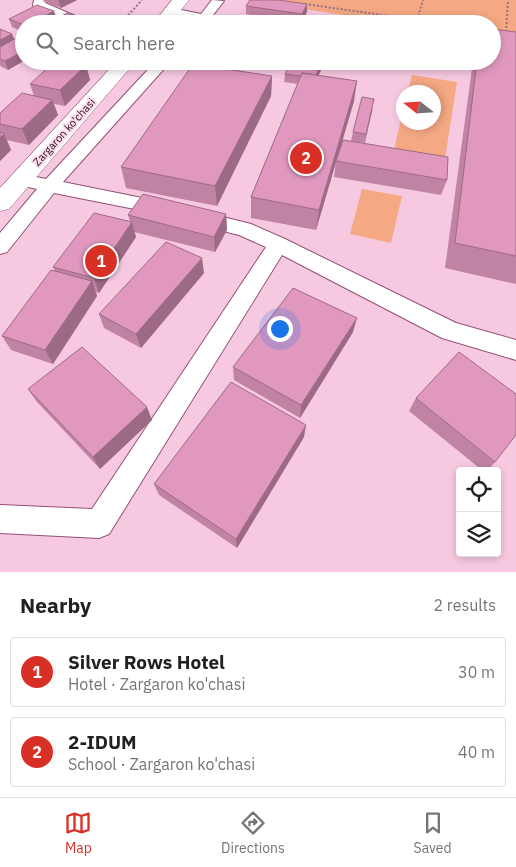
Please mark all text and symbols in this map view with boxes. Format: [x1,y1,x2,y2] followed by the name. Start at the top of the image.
[15,15,501,70] search box
[33,29,61,57] icon: search
[73,31,175,55] text: Search here
[396,85,441,130] north arrow
[30,95,98,169] street label: Zargaron ko'chasi
[290,139,322,177] pin: 2
[85,242,117,280] pin: 1
[267,316,293,342] your location
[456,467,501,557] map controls
[456,467,501,512] button: locate
[456,512,501,557] button: layers
[20,591,91,619] text: Nearby
[433,595,496,615] text: 2 results
[68,650,225,674] text: Silver Rows Hotel
[32,662,42,682] text: 1
[458,662,495,682] text: 30 m
[68,674,245,694] text: Hotel · Zargaron ko'chasi
[68,730,137,754] text: 2-IDUM
[32,742,42,762] text: 2
[458,742,495,762] text: 40 m
[68,754,255,774] text: School · Zargaron ko'chasi
[64,809,92,857] tab: Map
[221,809,285,857] tab: Directions
[414,809,452,857] tab: Saved

